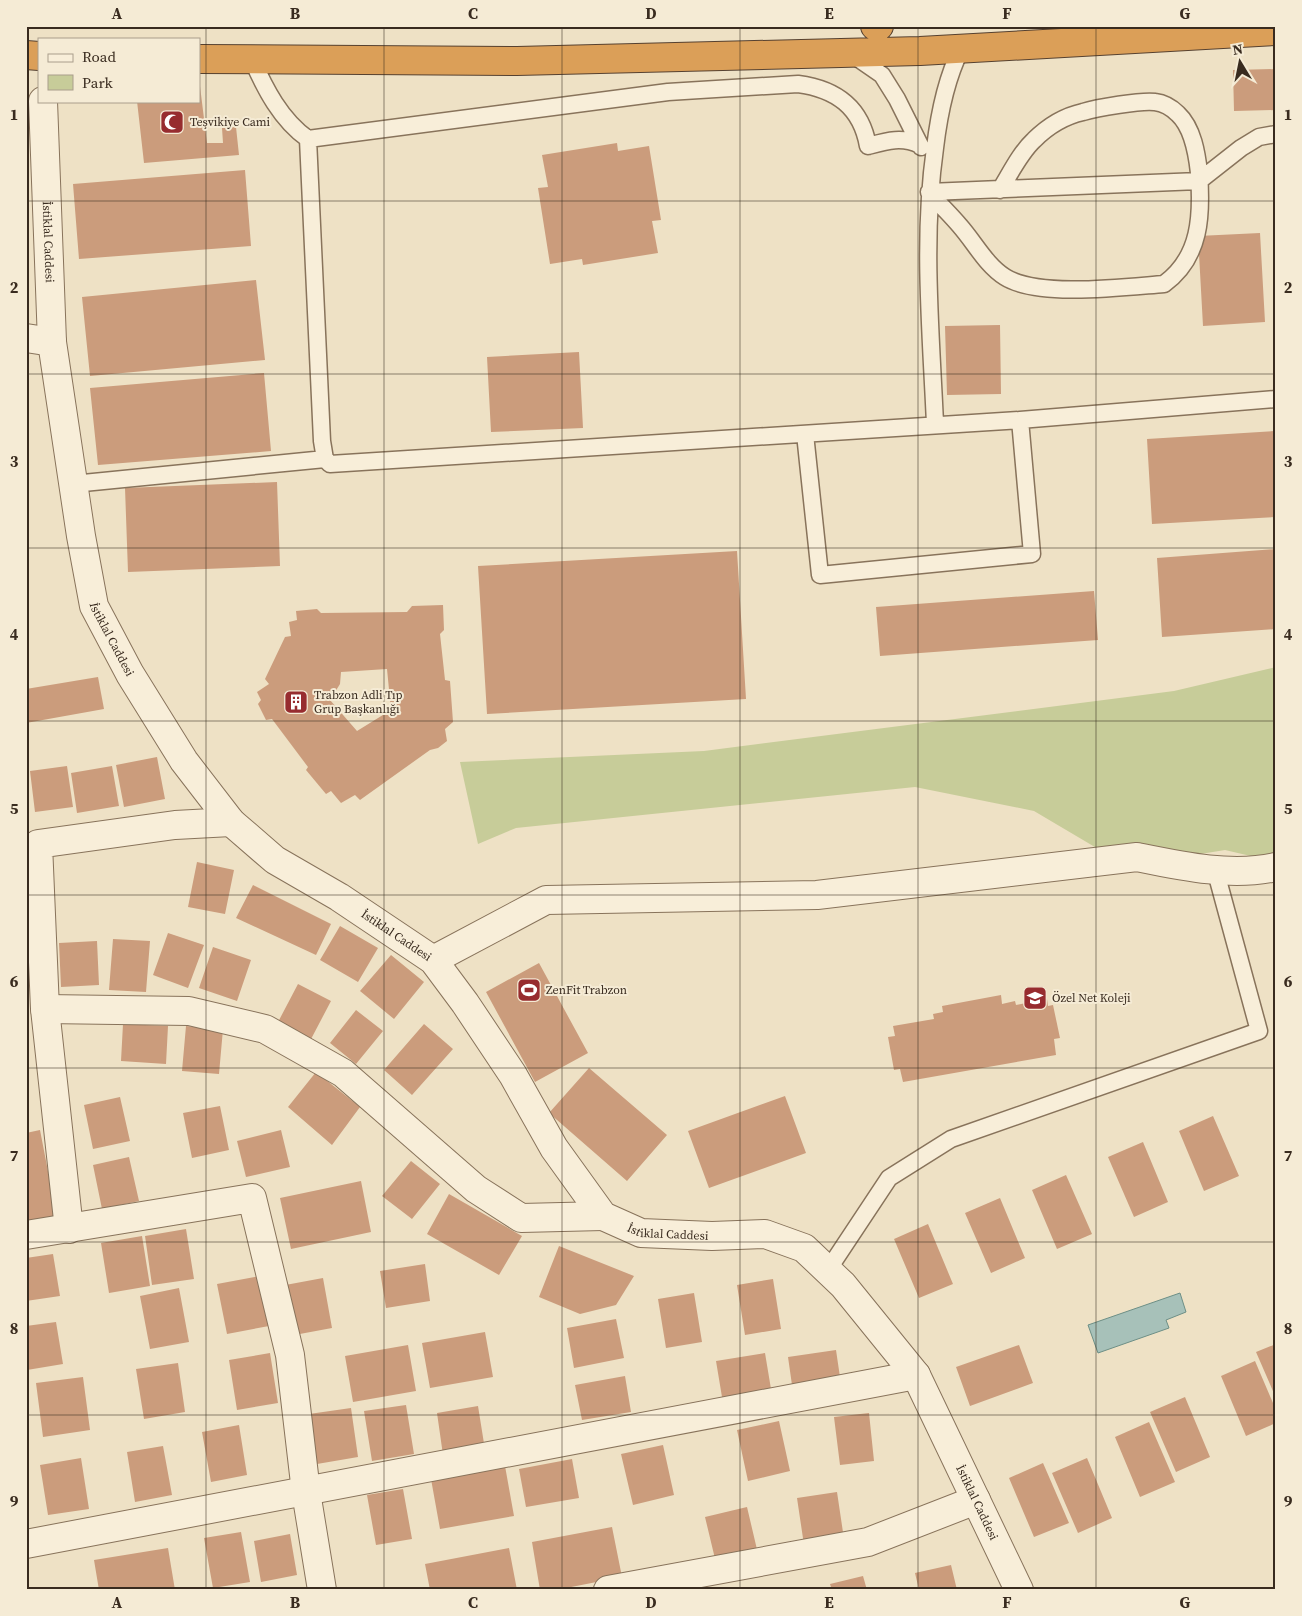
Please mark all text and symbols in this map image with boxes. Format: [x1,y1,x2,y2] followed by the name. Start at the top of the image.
[112,2,123,24] text: A
[290,2,301,24] text: B
[468,2,478,24] text: C
[645,2,657,24] text: D
[824,2,834,24] text: E
[1002,2,1012,24] text: F
[1180,2,1191,24] text: G
[38,38,200,102] legend
[1214,38,1264,88] north arrow
[1231,38,1245,60] text: N
[82,46,116,67] text: Road
[82,72,114,93] text: Park
[10,103,18,125] text: 1
[1284,103,1292,125] text: 1
[159,109,185,135] mosque icon: Teşvikiye Cami
[190,114,271,130] place label: Teşvikiye Cami
[39,201,58,283] street label: İstiklal Caddesi
[10,276,19,298] text: 2
[1284,276,1293,298] text: 2
[10,450,19,472] text: 3
[1284,450,1293,472] text: 3
[86,601,138,679] street label: İstiklal Caddesi
[10,623,19,645] text: 4
[1284,623,1293,645] text: 4
[314,687,403,717] place label: Trabzon Adli Tıp Grup Başkanlığı
[283,689,309,715] building icon: Trabzon Adli Tıp Grup Başkanlığı
[10,797,19,819] text: 5
[1284,797,1293,819] text: 5
[358,906,435,965] street label: İstiklal Caddesi
[10,970,19,992] text: 6
[1284,970,1293,992] text: 6
[516,977,542,1003] sports icon: ZenFit Trabzon
[546,982,627,998] place label: ZenFit Trabzon
[1022,985,1048,1011] school or university icon: Özel Net Koleji
[1052,990,1131,1006] place label: Özel Net Koleji
[10,1144,19,1166] text: 7
[1284,1144,1293,1166] text: 7
[625,1220,709,1244] street label: İstiklal Caddesi
[10,1317,18,1339] text: 8
[1284,1317,1292,1339] text: 8
[952,1462,1002,1543] street label: İstiklal Caddesi
[10,1490,19,1512] text: 9
[1284,1490,1293,1512] text: 9
[112,1591,123,1613] text: A
[290,1591,301,1613] text: B
[468,1591,478,1613] text: C
[645,1591,657,1613] text: D
[824,1591,834,1613] text: E
[1002,1591,1012,1613] text: F
[1180,1591,1191,1613] text: G

